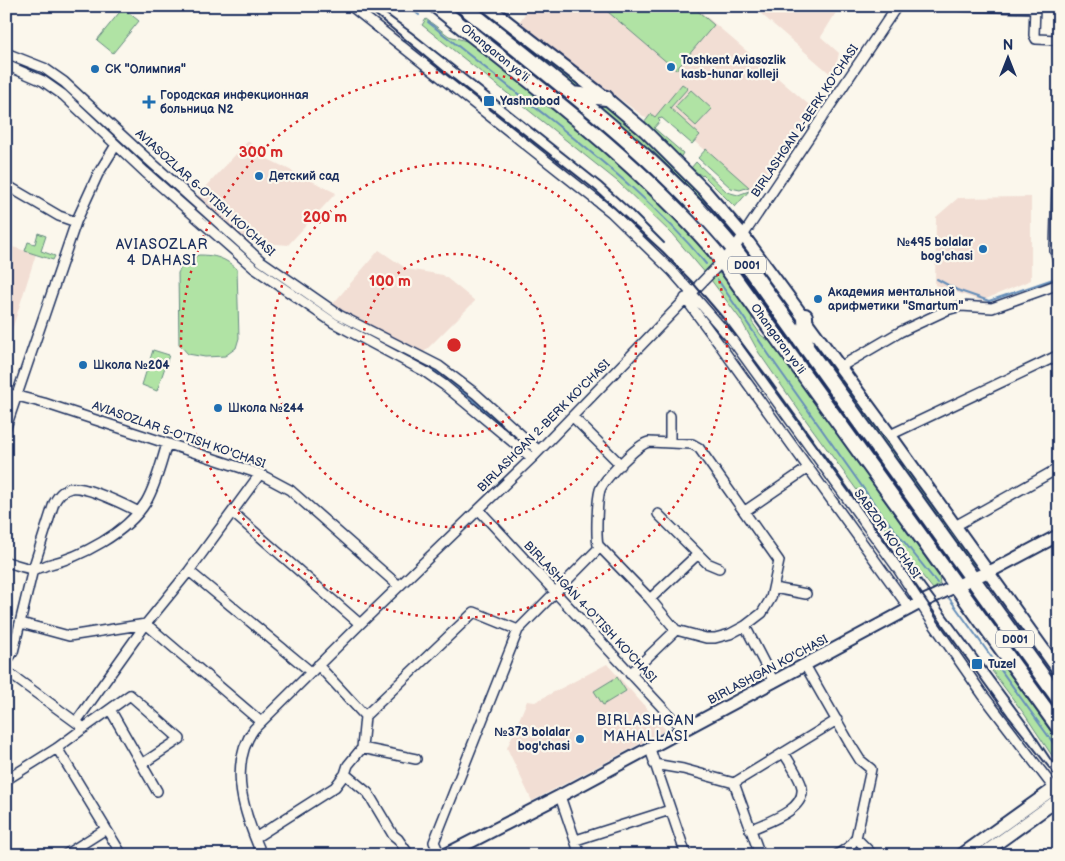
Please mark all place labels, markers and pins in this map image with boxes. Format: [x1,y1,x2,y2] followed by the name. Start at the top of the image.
[681,53,787,82] place label: Toshkent Aviasozlik kasb-hunar kolleji
[665,61,677,73] marker: Toshkent Aviasozlik kasb-hunar kolleji
[105,62,186,77] place label: СК "Олимпия"
[89,63,101,75] marker: СК "Олимпия"
[160,88,309,117] place label: Городская инфекционная больница N2
[482,94,496,108] marker: Yashnobod
[500,94,560,109] place label: Yashnobod
[142,95,156,109] marker: Городская инфекционная больница N2
[269,169,340,184] place label: Детский сад
[253,170,265,182] marker: Детский сад
[897,235,973,264] place label: №495 bolalar bog'chasi
[977,243,989,255] marker: №495 bolalar bog'chasi
[827,285,964,314] place label: Академия ментальной арифметики "Smartum"
[812,293,824,305] marker: Академия ментальной арифметики "Smartum"
[445,336,463,354] centre of rings
[93,358,170,373] place label: Школа №204
[77,359,89,371] marker: Школа №204
[228,401,304,416] place label: Школа №244
[212,402,224,414] marker: Школа №244
[970,657,984,671] marker: Tuzel
[988,657,1016,672] place label: Tuzel
[494,725,570,754] place label: №373 bolalar bog'chasi
[574,733,586,745] marker: №373 bolalar bog'chasi

